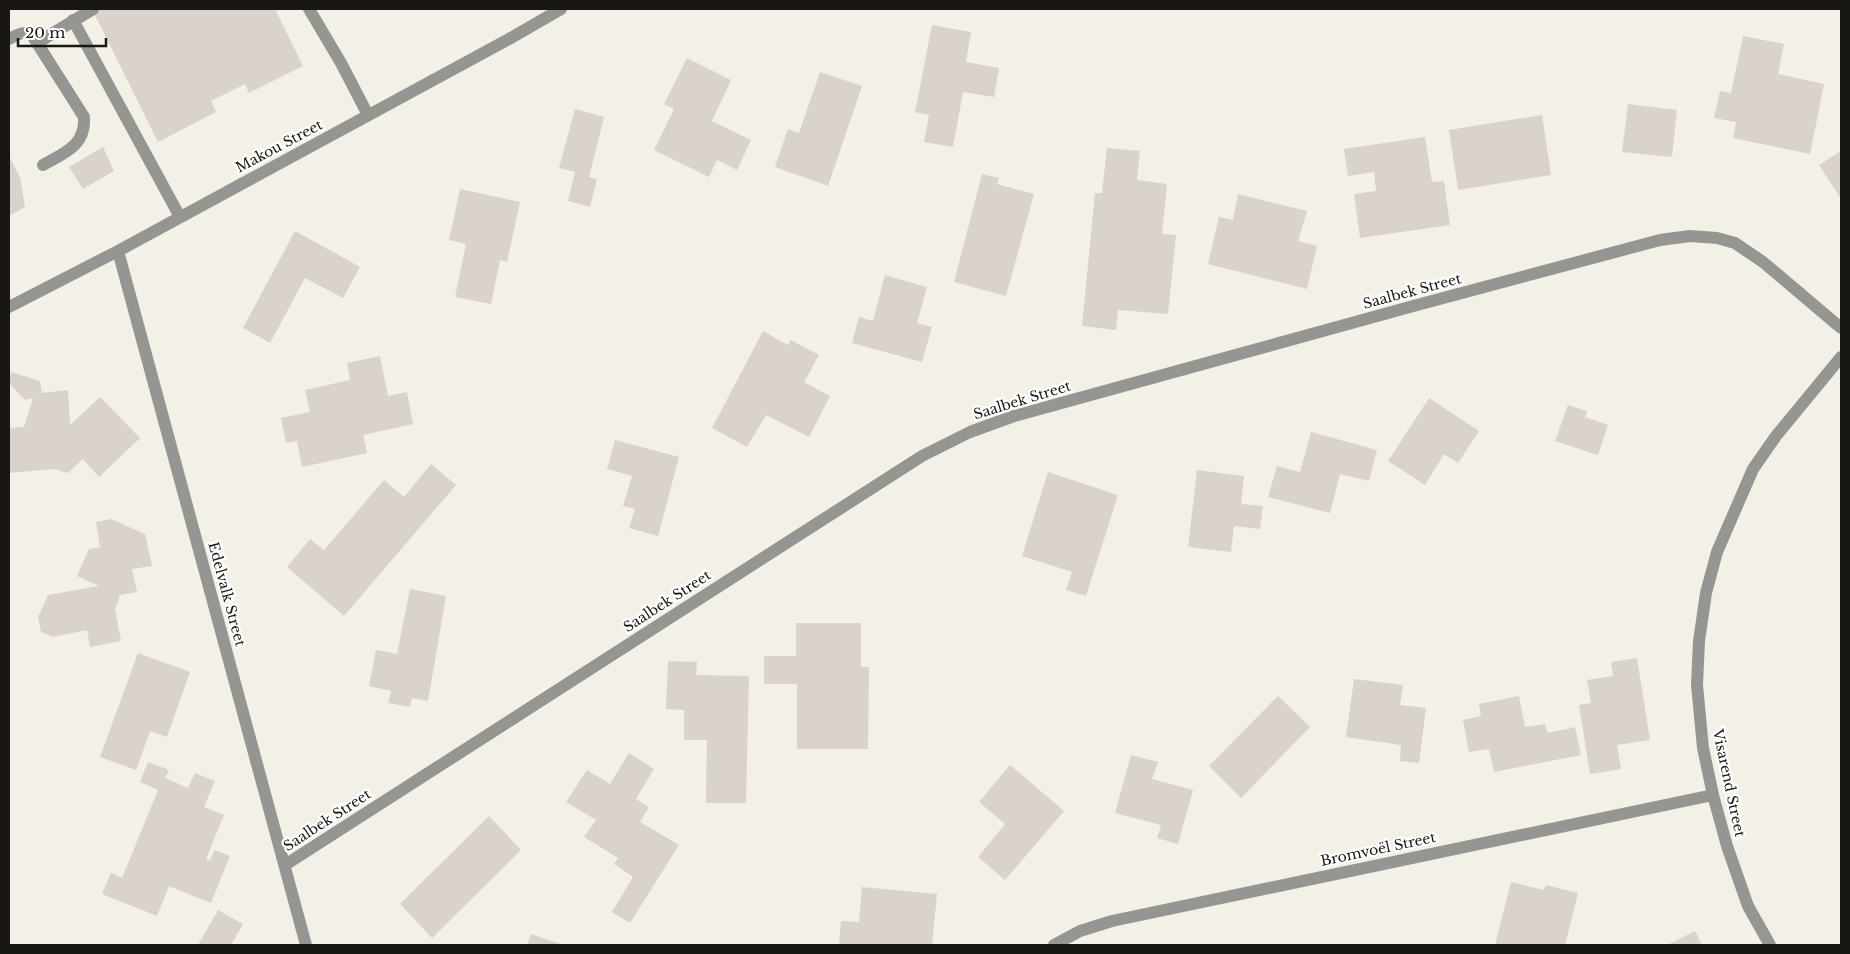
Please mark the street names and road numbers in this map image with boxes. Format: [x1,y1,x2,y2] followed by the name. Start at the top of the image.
[232,115,326,176] street label: Makou Street
[1361,269,1464,313] street label: Saalbek Street
[971,376,1074,423] street label: Saalbek Street
[204,540,250,649] street label: Edelvalk Street
[620,566,715,636] street label: Saalbek Street
[1709,727,1749,839] street label: Visarend Street
[280,785,375,855] street label: Saalbek Street
[1319,828,1438,870] street label: Bromvoël Street

